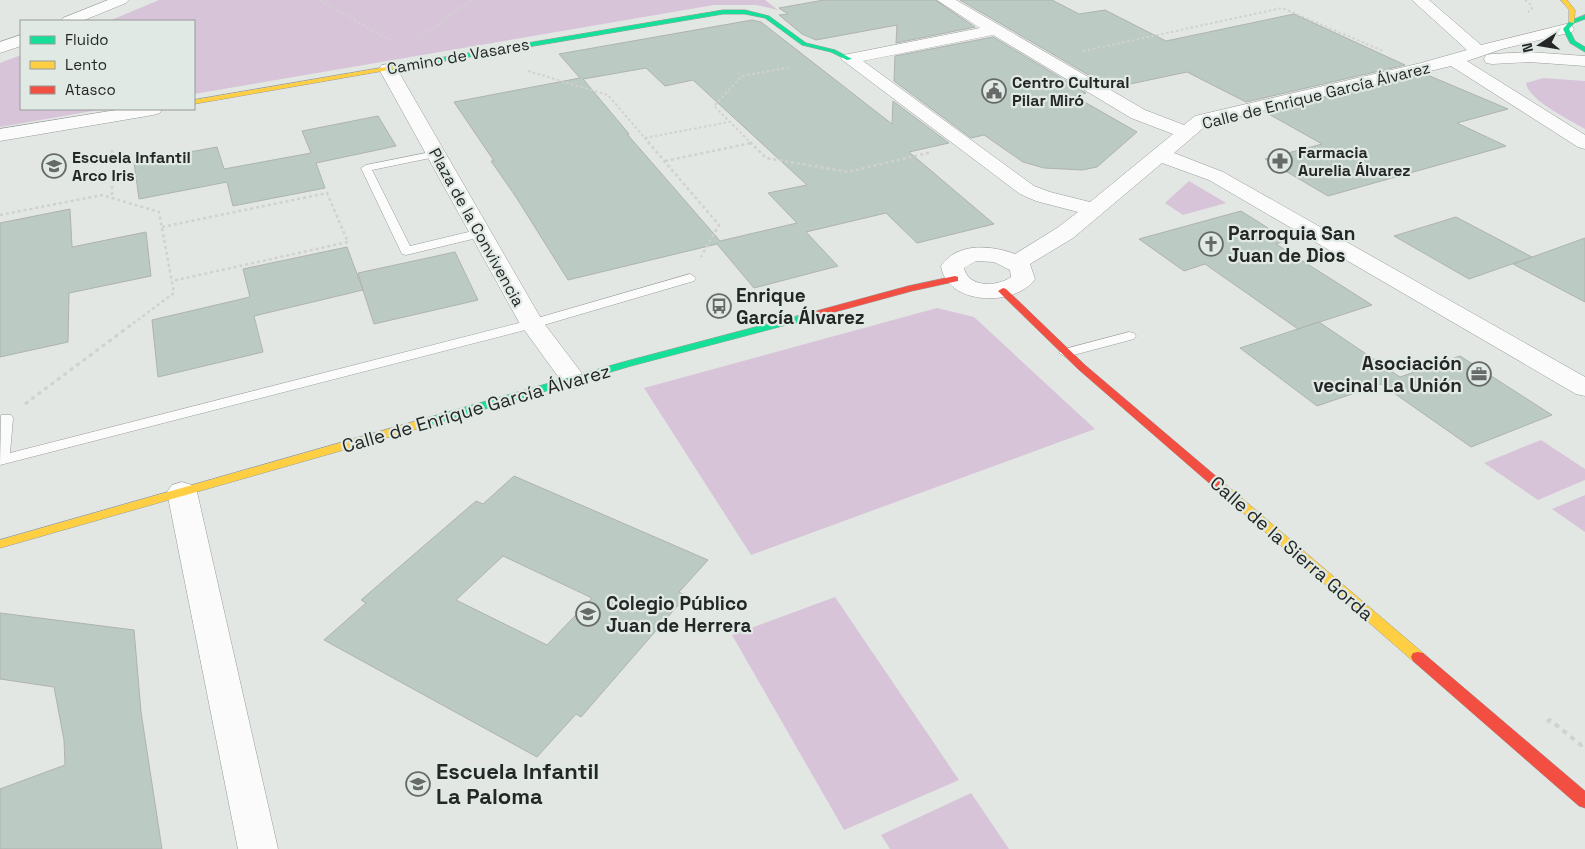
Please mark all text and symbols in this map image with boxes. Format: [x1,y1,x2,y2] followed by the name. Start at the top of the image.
[20,20,195,110] legend
[1515,20,1565,70] north arrow
[65,30,109,49] text: Fluido
[385,34,531,79] street label: Camino de Vasares
[1518,41,1537,54] text: N
[65,55,107,74] text: Lento
[1200,57,1432,134] street label: Calle de Enrique García Álvarez
[1012,72,1130,111] place label: Centro Cultural Pilar Miró
[981,78,1007,104] public building icon: Centro Cultural Pilar Miró
[65,80,116,99] text: Atasco
[1298,142,1411,181] place label: Farmacia Aurelia Álvarez
[424,144,529,310] street label: Plaza de la Convivencia
[72,147,191,186] place label: Escuela Infantil Arco Iris
[1267,148,1293,174] pharmacy icon: Farmacia Aurelia Álvarez
[41,153,67,179] school or university icon: Escuela Infantil Arco Iris
[1228,221,1356,268] place label: Parroquia San Juan de Dios
[1198,231,1224,257] church icon: Parroquia San Juan de Dios
[736,283,865,330] place label: Enrique García Álvarez
[706,293,732,319] bus stop icon: Enrique García Álvarez
[1313,351,1462,398] place label: Asociación vecinal La Unión
[339,358,613,459] street label: Calle de Enrique García Álvarez
[1466,361,1492,387] office icon: Asociación vecinal La Unión
[1205,470,1379,626] street label: Calle de la Sierra Gorda
[606,591,751,638] place label: Colegio Público Juan de Herrera
[575,601,601,627] school or university icon: Colegio Público Juan de Herrera
[436,757,599,810] place label: Escuela Infantil La Paloma
[405,771,431,797] school or university icon: Escuela Infantil La Paloma

